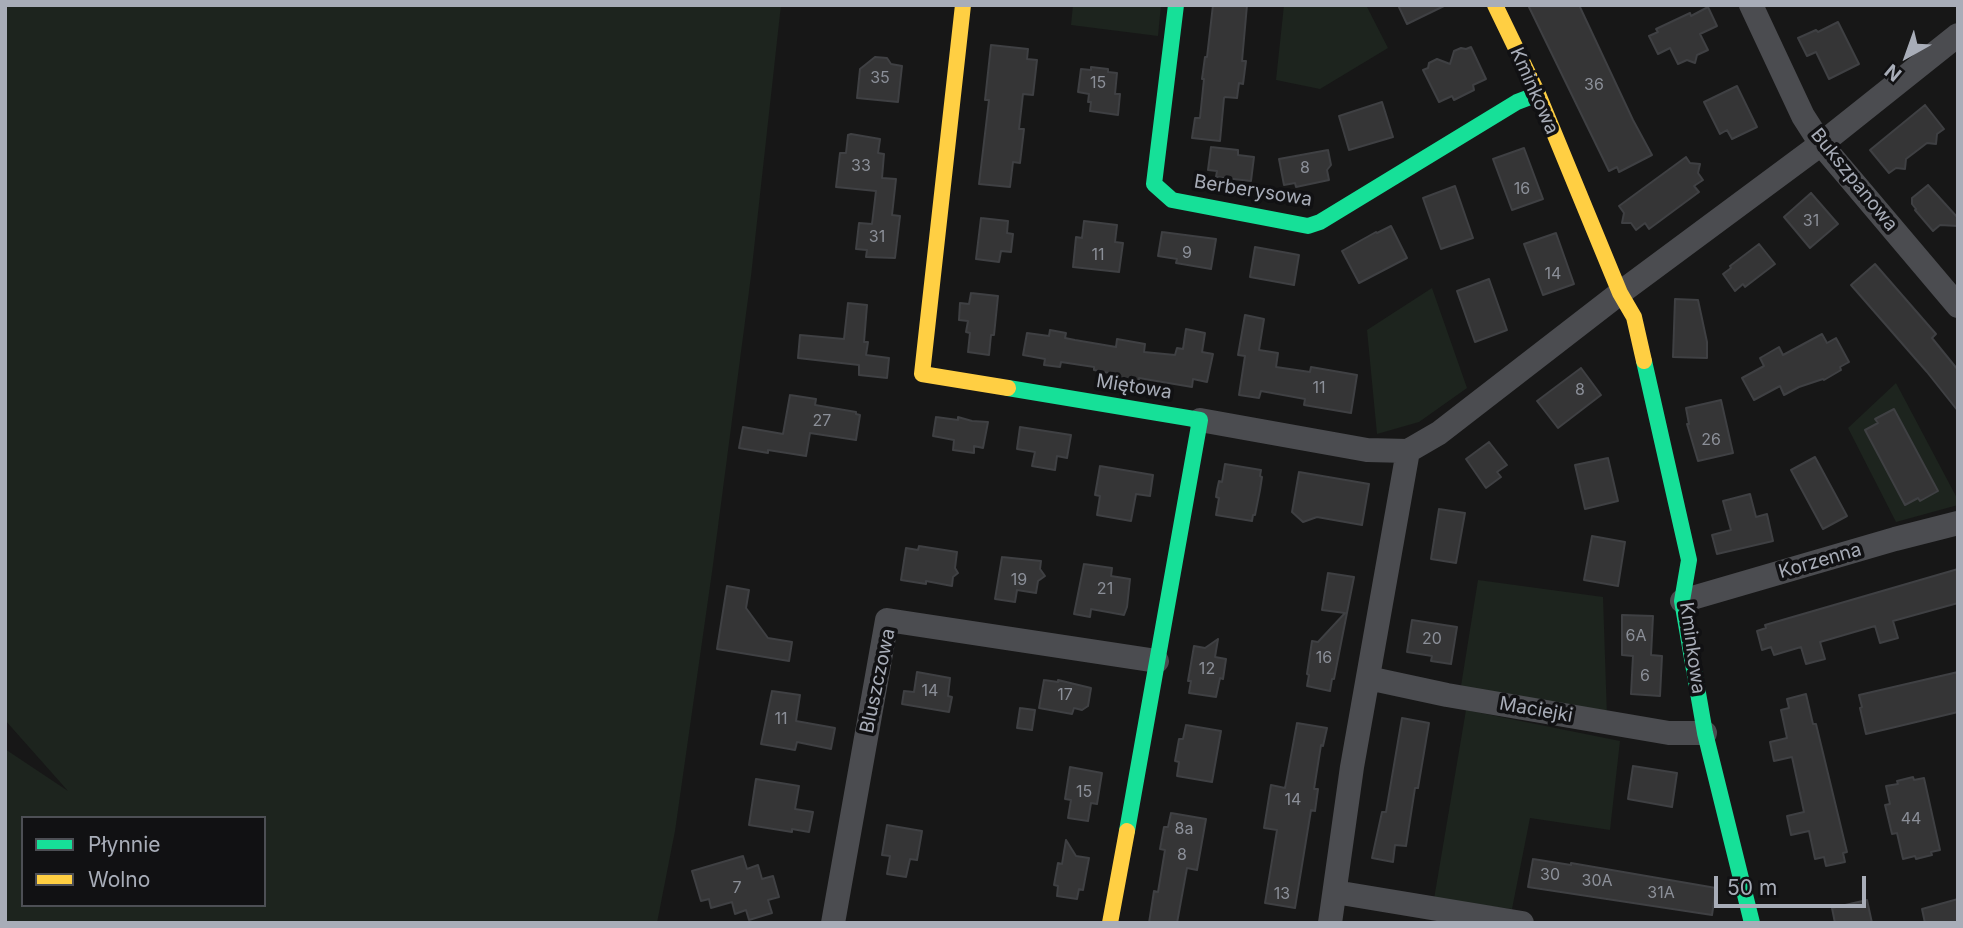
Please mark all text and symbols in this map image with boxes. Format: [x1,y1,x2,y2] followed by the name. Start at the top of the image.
[1872,21,1942,91] north arrow
[1505,44,1563,138] street label: Kminkowa
[1880,59,1906,86] text: N
[870,68,890,88] house number: 35
[1090,73,1106,93] house number: 15
[1584,75,1604,95] house number: 36
[1806,124,1902,236] street label: Bukszpanowa
[851,156,871,176] house number: 33
[1300,158,1310,178] house number: 8
[1192,170,1314,212] street label: Berberysowa
[1514,179,1530,199] house number: 16
[1803,211,1819,231] house number: 31
[869,227,885,247] house number: 31
[1182,243,1192,263] house number: 9
[1091,245,1105,265] house number: 11
[1545,264,1561,284] house number: 14
[1095,370,1173,404] street label: Miętowa
[1312,378,1326,398] house number: 11
[1575,380,1585,400] house number: 8
[813,411,831,431] house number: 27
[1701,430,1721,450] house number: 26
[1776,538,1864,584] street label: Korzenna
[1011,570,1027,590] house number: 19
[1097,579,1113,599] house number: 21
[1674,601,1710,695] street label: Kminkowa
[1626,626,1646,646] house number: 6A
[856,627,900,735] street label: Bluszczowa
[1422,629,1442,649] house number: 20
[1316,648,1332,668] house number: 16
[1199,659,1215,679] house number: 12
[1640,666,1650,686] house number: 6
[922,681,938,701] house number: 14
[1057,685,1073,705] house number: 17
[1498,692,1574,728] street label: Maciejki
[774,709,788,729] house number: 11
[1076,782,1092,802] house number: 15
[1285,790,1301,810] house number: 14
[1901,809,1921,829] house number: 44
[21,816,266,907] legend
[1175,819,1193,839] house number: 8a
[88,832,161,857] text: Płynnie
[1177,845,1187,865] house number: 8
[1718,862,1870,906] scale bar
[1540,865,1560,885] house number: 30
[88,867,150,892] text: Wolno
[1581,871,1613,891] house number: 30A
[1727,875,1777,900] text: 50 m
[732,878,742,898] house number: 7
[1647,883,1675,903] house number: 31A
[1274,884,1290,904] house number: 13

